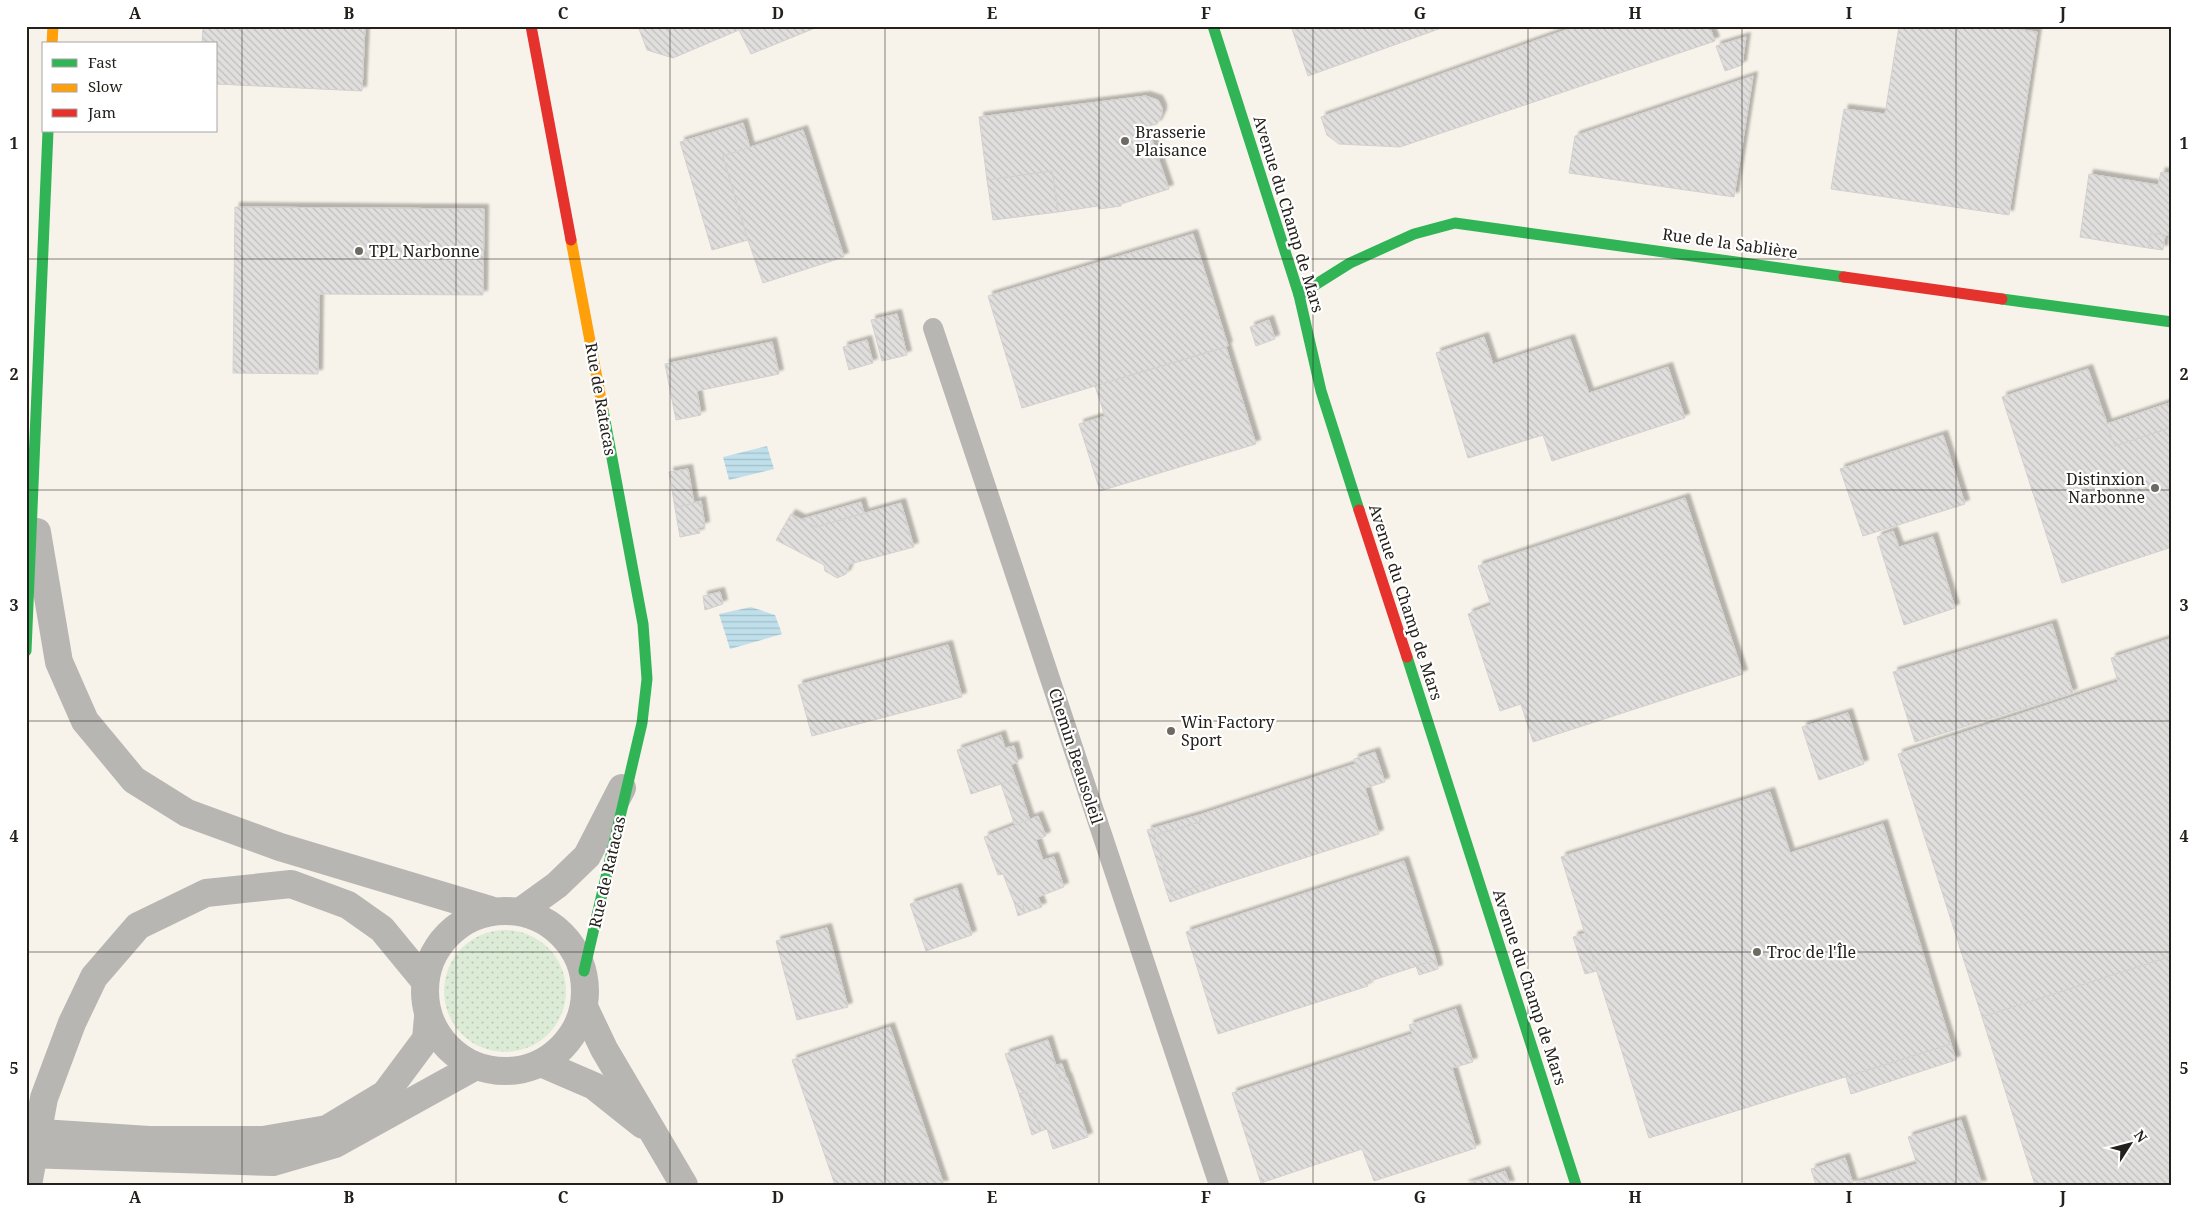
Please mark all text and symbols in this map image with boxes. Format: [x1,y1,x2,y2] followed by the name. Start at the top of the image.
[129,2,142,24] text: A
[344,2,355,24] text: B
[558,2,569,24] text: C
[772,2,784,24] text: D
[987,2,997,24] text: E
[1201,2,1211,24] text: F
[1414,2,1426,24] text: G
[1628,2,1642,24] text: H
[1846,2,1852,24] text: I
[2059,2,2067,24] text: J
[42,42,218,132] legend
[88,52,117,72] text: Fast
[88,76,122,96] text: Slow
[87,102,116,122] text: Jam
[1249,113,1329,315] street label: Avenue du Champ de Mars
[1135,121,1207,161] place label: Brasserie Plaisance
[9,132,19,154] text: 1
[2179,132,2189,154] text: 1
[1119,135,1131,147] marker: Brasserie Plaisance
[1661,223,1799,263] street label: Rue de la Sablière
[369,240,480,262] place label: TPL Narbonne
[353,245,365,257] marker: TPL Narbonne
[580,341,622,457] street label: Rue de Ratacas
[9,363,19,385] text: 2
[2179,363,2189,385] text: 2
[2066,468,2145,508] place label: Distinxion Narbonne
[2149,482,2161,494] marker: Distinxion Narbonne
[1364,501,1448,703] street label: Avenue du Champ de Mars
[9,594,19,616] text: 3
[2179,594,2189,616] text: 3
[1044,685,1108,827] street label: Chemin Beausoleil
[1181,711,1275,751] place label: Win Factory Sport
[1165,725,1177,737] marker: Win Factory Sport
[583,814,631,930] street label: Rue de Ratacas
[9,825,19,847] text: 4
[2179,825,2189,847] text: 4
[1488,886,1572,1088] street label: Avenue du Champ de Mars
[1767,941,1856,963] place label: Troc de l'Île
[1751,946,1763,958] marker: Troc de l'Île
[9,1057,19,1079] text: 5
[2179,1057,2189,1079] text: 5
[2106,1118,2156,1168] north arrow
[2130,1126,2152,1146] text: N
[129,1186,142,1208] text: A
[344,1186,355,1208] text: B
[558,1186,569,1208] text: C
[772,1186,784,1208] text: D
[987,1186,997,1208] text: E
[1201,1186,1211,1208] text: F
[1414,1186,1426,1208] text: G
[1628,1186,1642,1208] text: H
[1846,1186,1852,1208] text: I
[2059,1186,2067,1208] text: J

